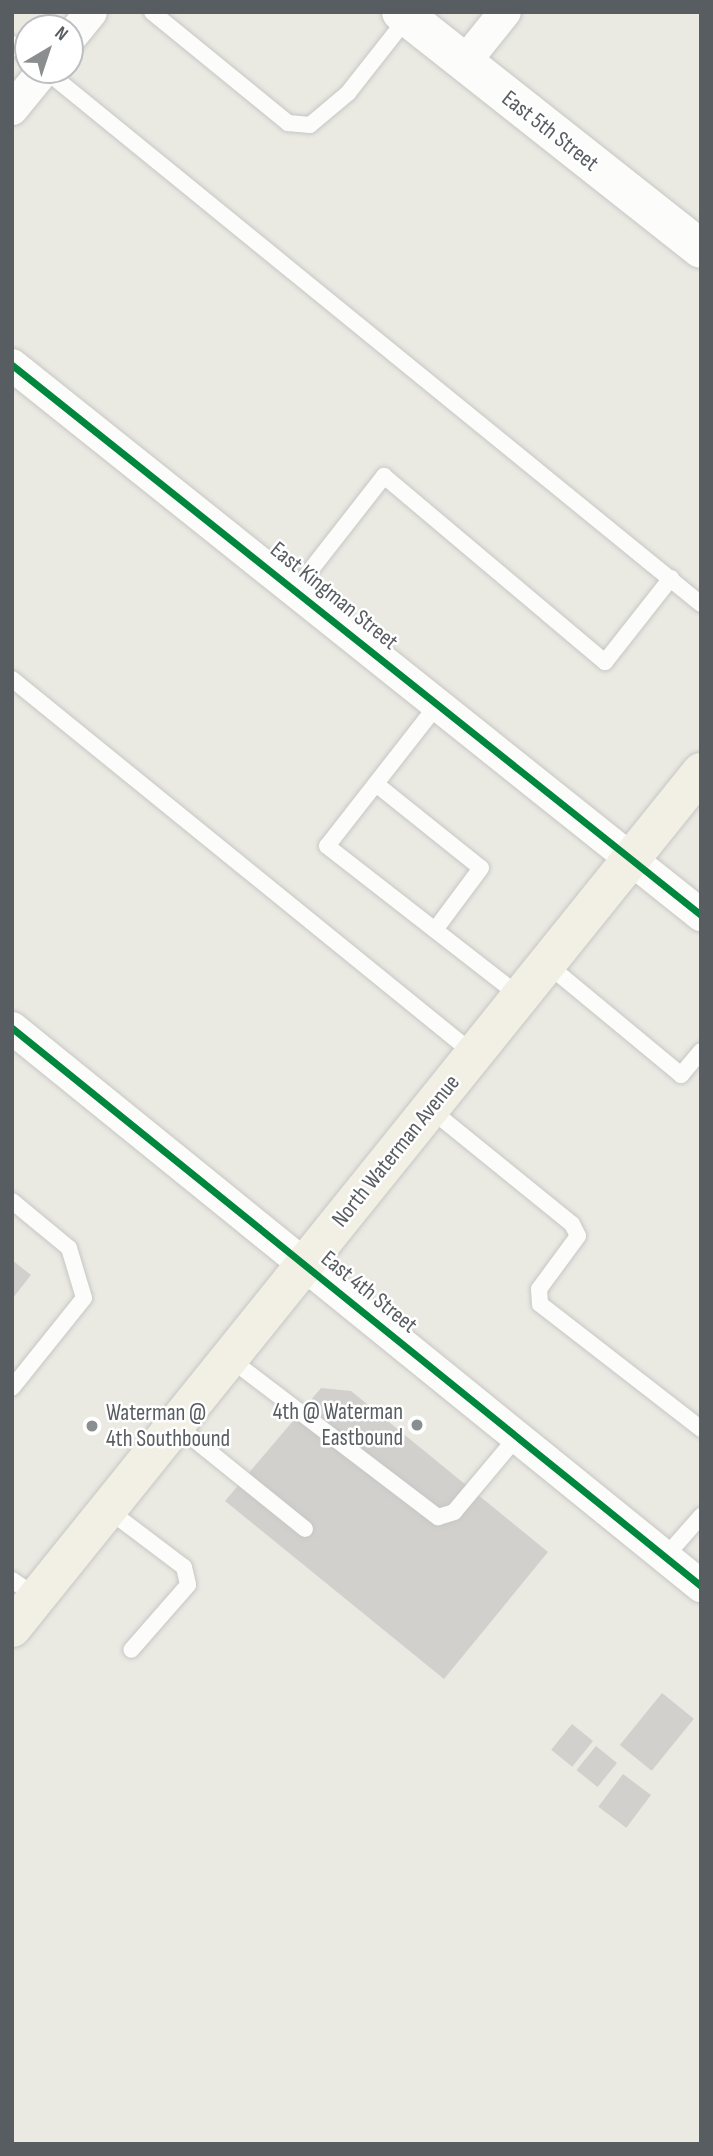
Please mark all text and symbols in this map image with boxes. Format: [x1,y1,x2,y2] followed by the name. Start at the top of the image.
[14,14,84,84] north arrow
[50,22,72,46] text: N
[496,85,604,177] street label: East 5th Street
[265,536,403,656] street label: East Kingman Street
[326,1069,466,1233] street label: North Waterman Avenue
[315,1245,423,1339] street label: East 4th Street
[273,1398,403,1452] place label: 4th @ Waterman Eastbound
[106,1399,230,1453] place label: Waterman @ 4th Southbound
[409,1417,425,1433] marker: 4th @ Waterman Eastbound
[84,1418,100,1434] marker: Waterman @ 4th Southbound

